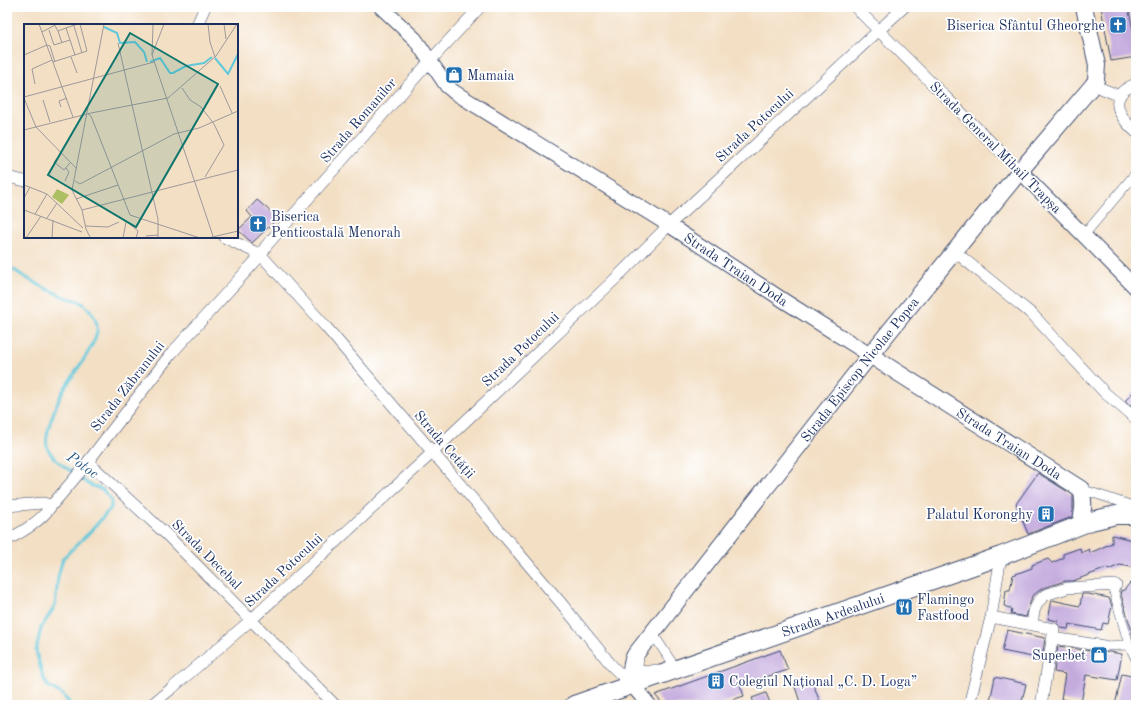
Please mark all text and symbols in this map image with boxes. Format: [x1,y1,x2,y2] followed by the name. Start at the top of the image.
[1108,15,1128,35] church icon: Biserica Sfântul Gheorghe
[946,19,1105,33] place label: Biserica Sfântul Gheorghe
[24,24,238,238] inset map
[444,65,464,85] shop icon: Mamaia
[467,69,514,83] place label: Mamaia
[318,75,399,166] street label: Strada Romanilor
[927,79,1064,216] street label: Strada General Mihail Trapșa
[713,86,796,165] street label: Strada Potocului
[271,210,401,240] place label: Biserica Penticostală Menorah
[248,214,268,234] church icon: Biserica Penticostală Menorah
[681,231,790,309] street label: Strada Traian Doda
[799,295,922,445] street label: Strada Episcop Nicolae Popea
[480,310,562,390] street label: Strada Potocului
[88,339,167,434] street label: Strada Zăbranului
[954,406,1064,483] street label: Strada Traian Doda
[411,408,477,481] street label: Strada Cetății
[63,450,101,482] water label: Potoc
[1036,504,1056,524] building icon: Palatul Koronghy
[926,508,1034,522] place label: Palatul Koronghy
[169,517,244,592] street label: Strada Decebal
[242,531,325,610] street label: Strada Potocului
[780,591,886,640] street label: Strada Ardealului
[917,593,974,623] place label: Flamingo Fastfood
[894,597,914,617] restaurant icon: Flamingo Fastfood
[1089,645,1109,665] shop icon: Superbet
[1032,649,1086,663] place label: Superbet
[706,671,726,691] building icon: Colegiul Național „C. D. Loga”
[729,675,917,689] place label: Colegiul Național „C. D. Loga”

